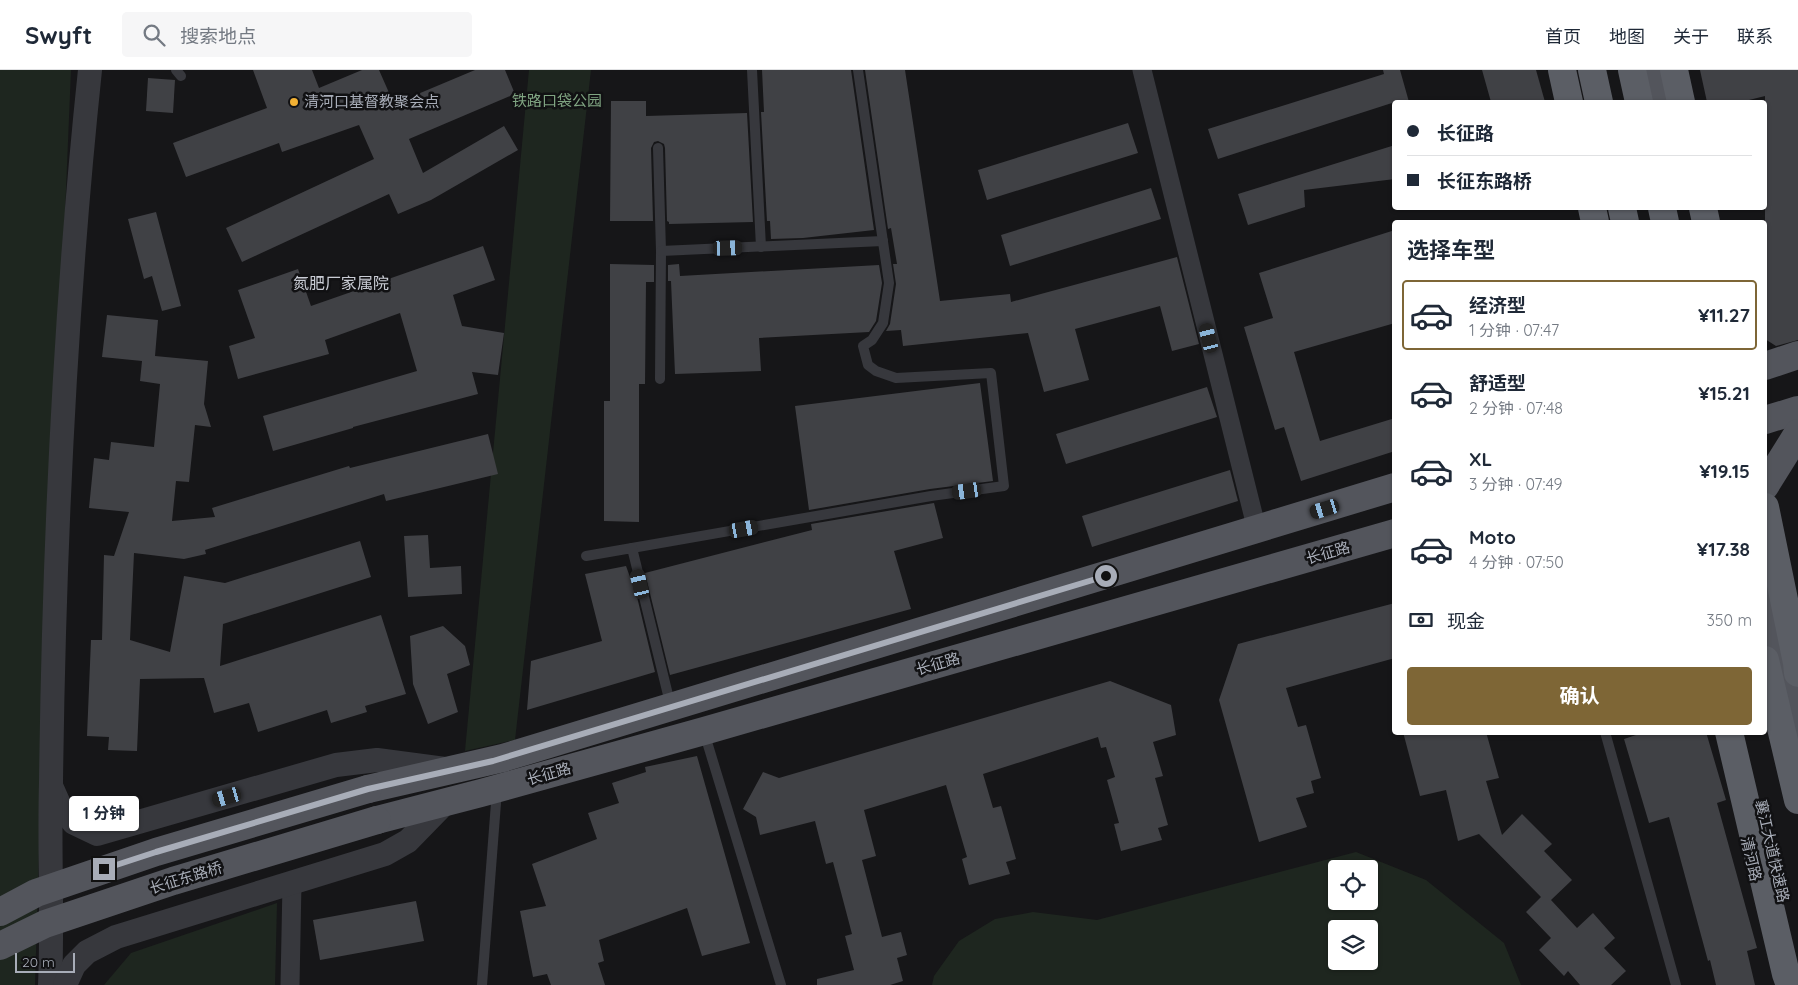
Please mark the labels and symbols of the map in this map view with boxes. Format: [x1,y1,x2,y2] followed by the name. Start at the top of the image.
[512,91,602,110] park label: 铁路口袋公园
[304,92,439,111] place label: 清河口基督教聚会点
[288,96,300,108] marker: 清河口基督教聚会点
[712,240,743,256] car
[293,273,389,293] district label: 氮肥厂家属院
[1198,322,1219,354] car
[951,481,982,501] car
[1308,497,1341,521] car
[727,519,760,539] car
[1304,537,1352,568] street label: 长征路
[1095,565,1117,587] route start
[629,568,650,600] car
[914,648,962,679] street label: 长征路
[525,758,573,789] street label: 长征路
[210,786,243,808] car
[69,796,139,832] callout: 1 分钟
[1751,798,1794,904] street label: 襄江大道快速路
[1737,835,1766,883] street label: 清河路
[147,857,225,898] street label: 长征东路桥
[93,858,115,880] route end
[15,950,75,973] scale bar

